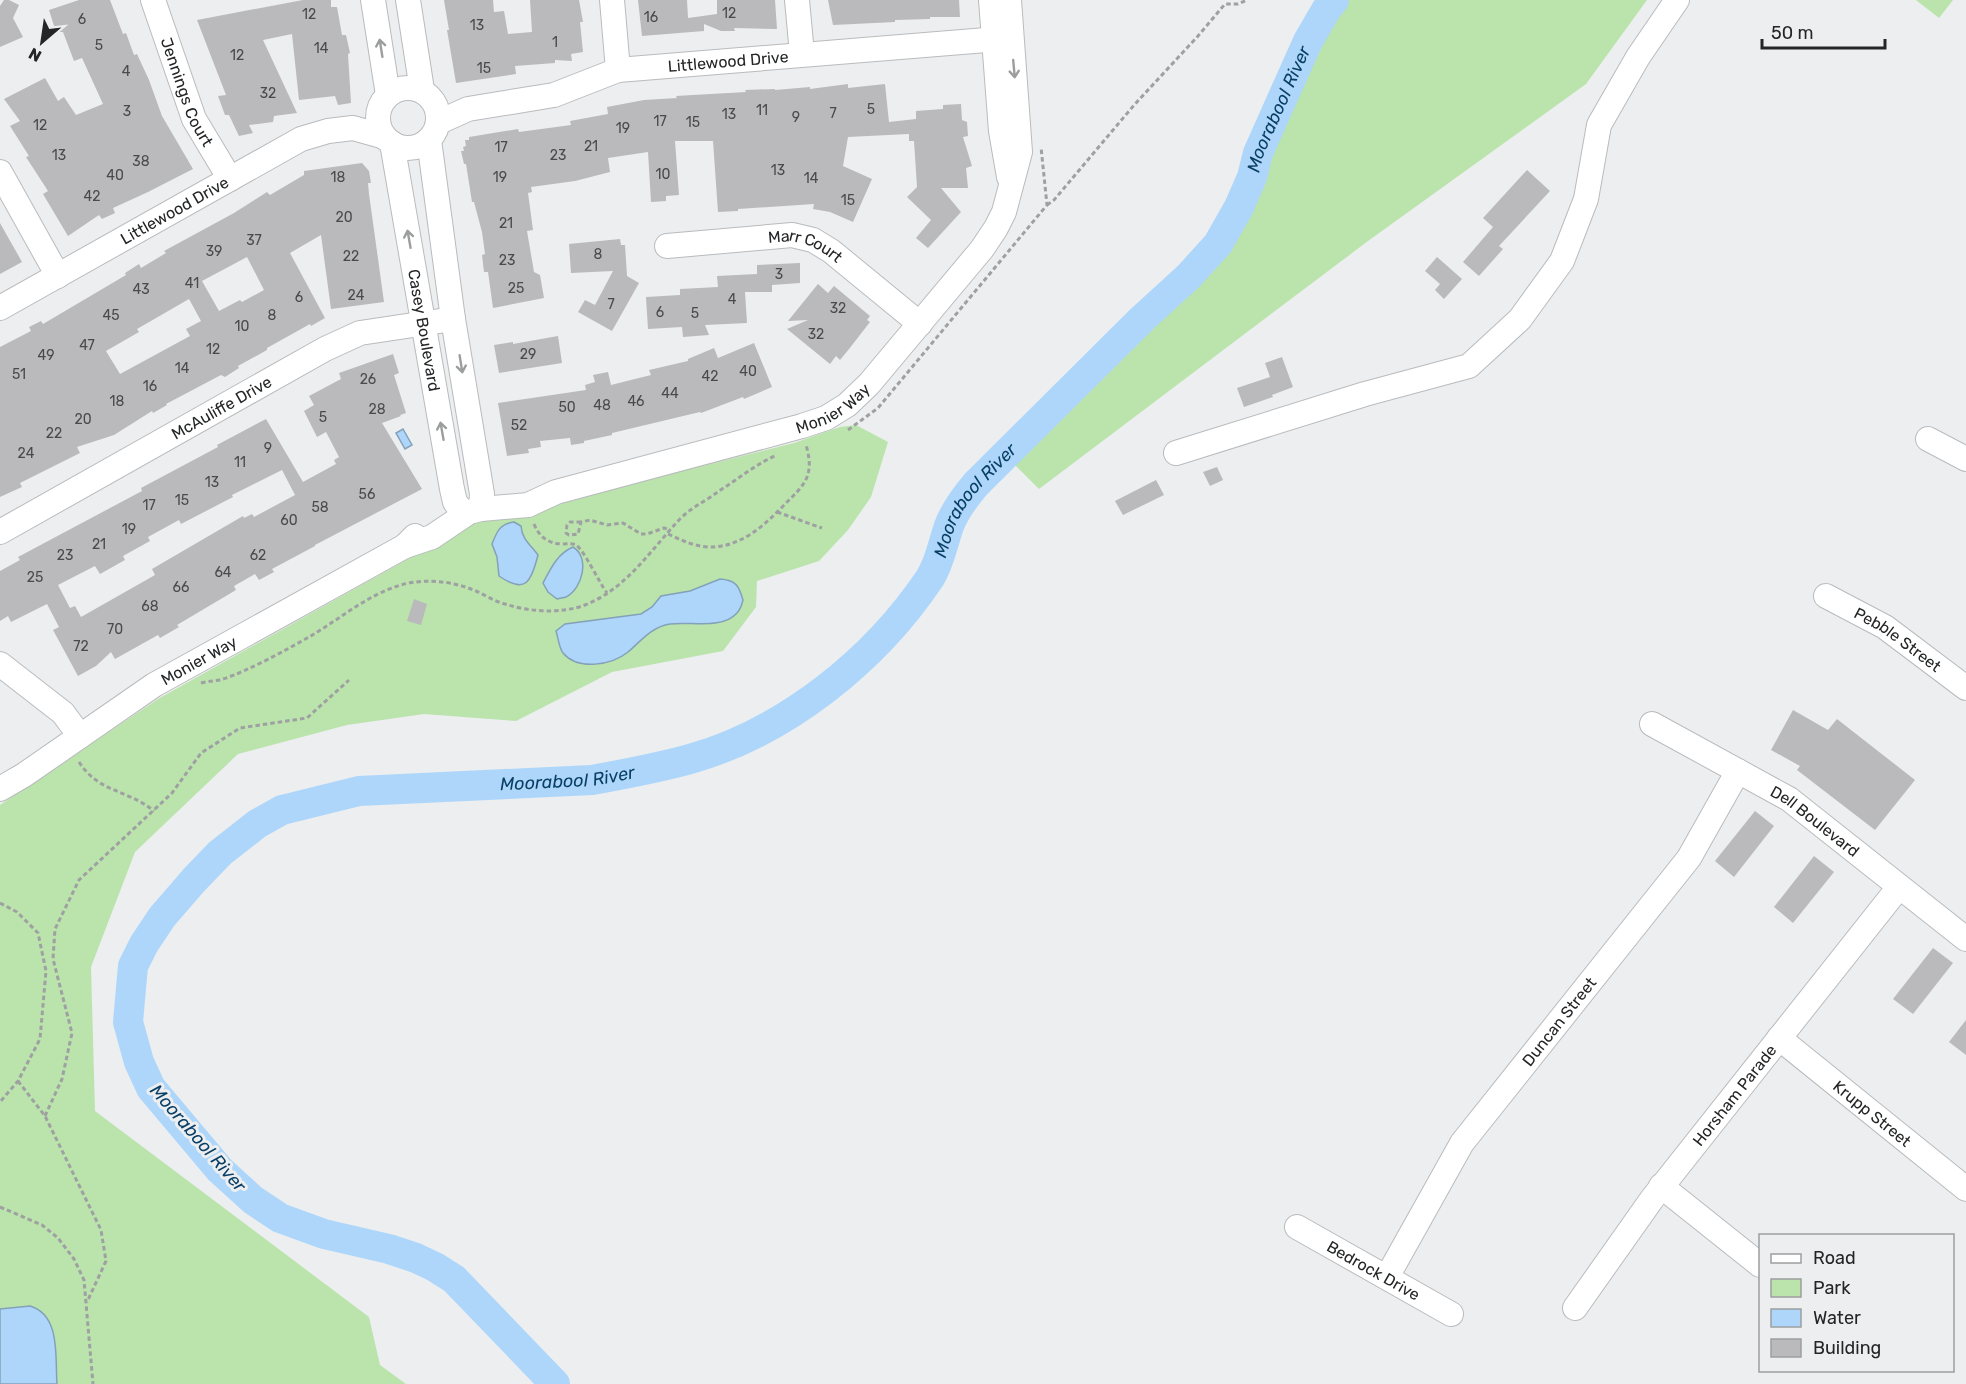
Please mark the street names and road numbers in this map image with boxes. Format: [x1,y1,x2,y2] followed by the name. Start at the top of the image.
[157,35,217,150] street label: Jennings Court
[667,47,789,76] street label: Littlewood Drive
[117,173,232,248] street label: Littlewood Drive
[767,226,846,267] street label: Marr Court
[404,268,444,393] street label: Casey Boulevard
[168,372,275,444] street label: McAuliffe Drive
[793,379,874,437] street label: Monier Way
[1851,604,1945,676] street label: Pebble Street
[158,632,240,689] street label: Monier Way
[1767,782,1863,861] street label: Dell Boulevard
[1518,974,1600,1070] street label: Duncan Street
[1689,1041,1781,1150] street label: Horsham Parade
[1829,1077,1915,1151] street label: Krupp Street
[1324,1237,1423,1305] street label: Bedrock Drive

